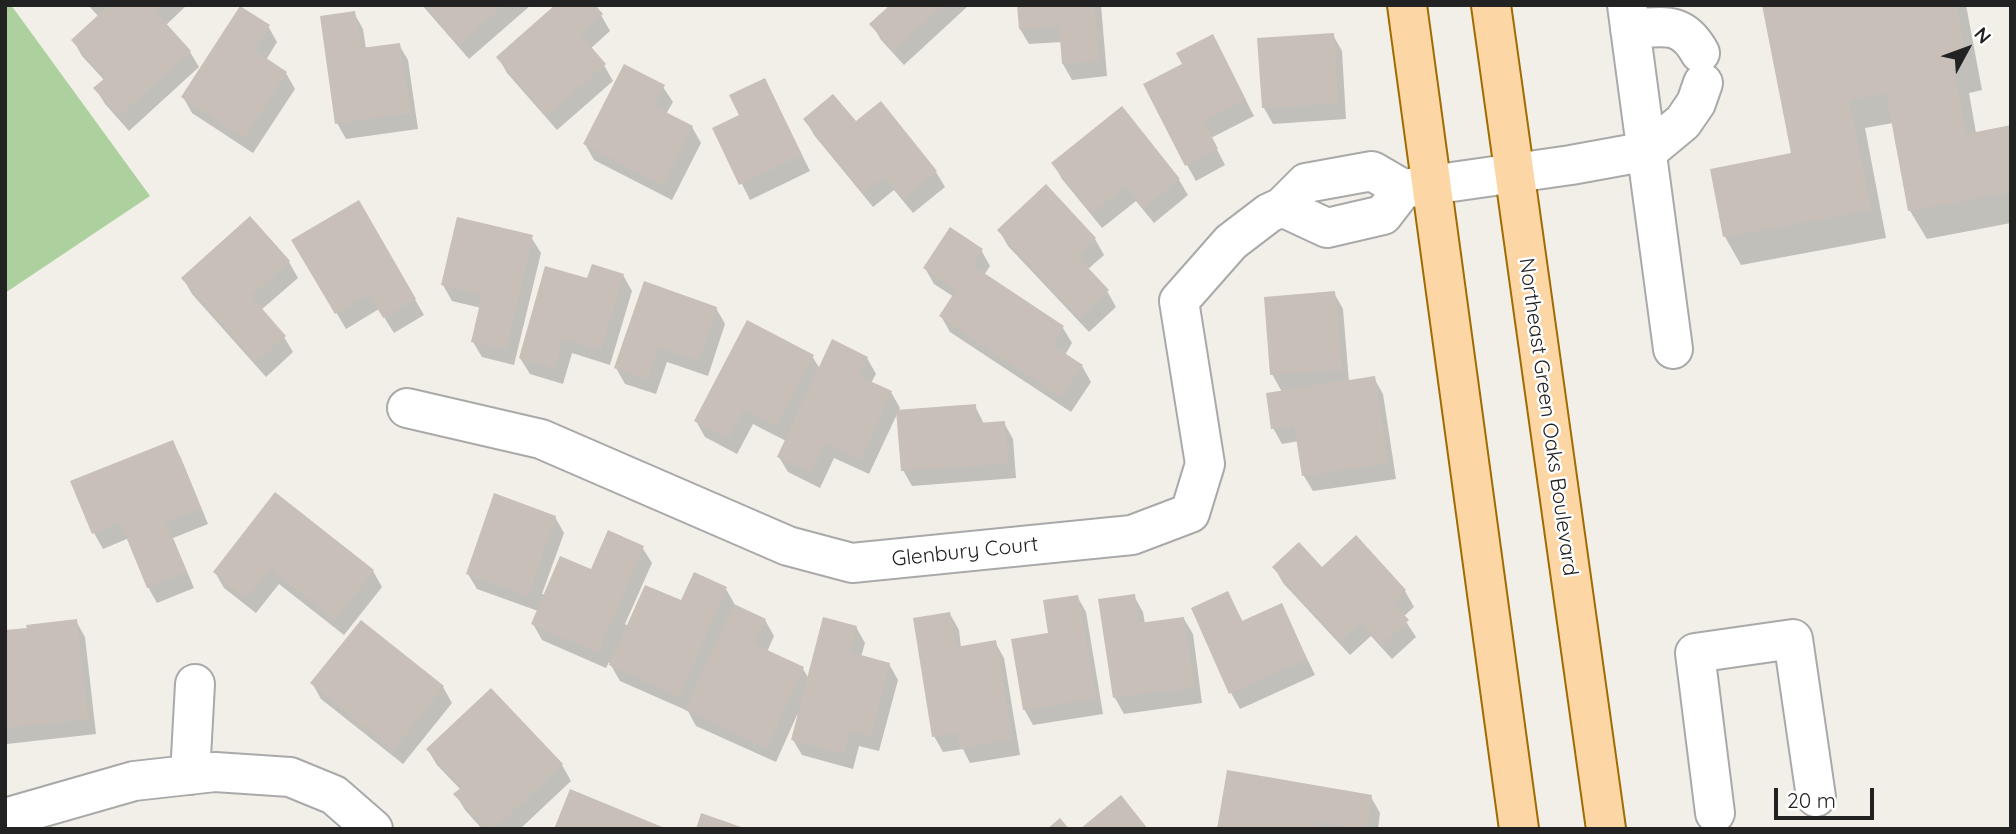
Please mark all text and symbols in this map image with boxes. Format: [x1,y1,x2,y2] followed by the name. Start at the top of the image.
[1932,14,2002,84] north arrow
[1969,22,1996,48] text: N
[1513,256,1583,578] street label: Northeast Green Oaks Boulevard
[890,532,1040,572] street label: Glenbury Court
[1778,774,1878,818] scale bar
[1787,787,1836,813] text: 20 m

